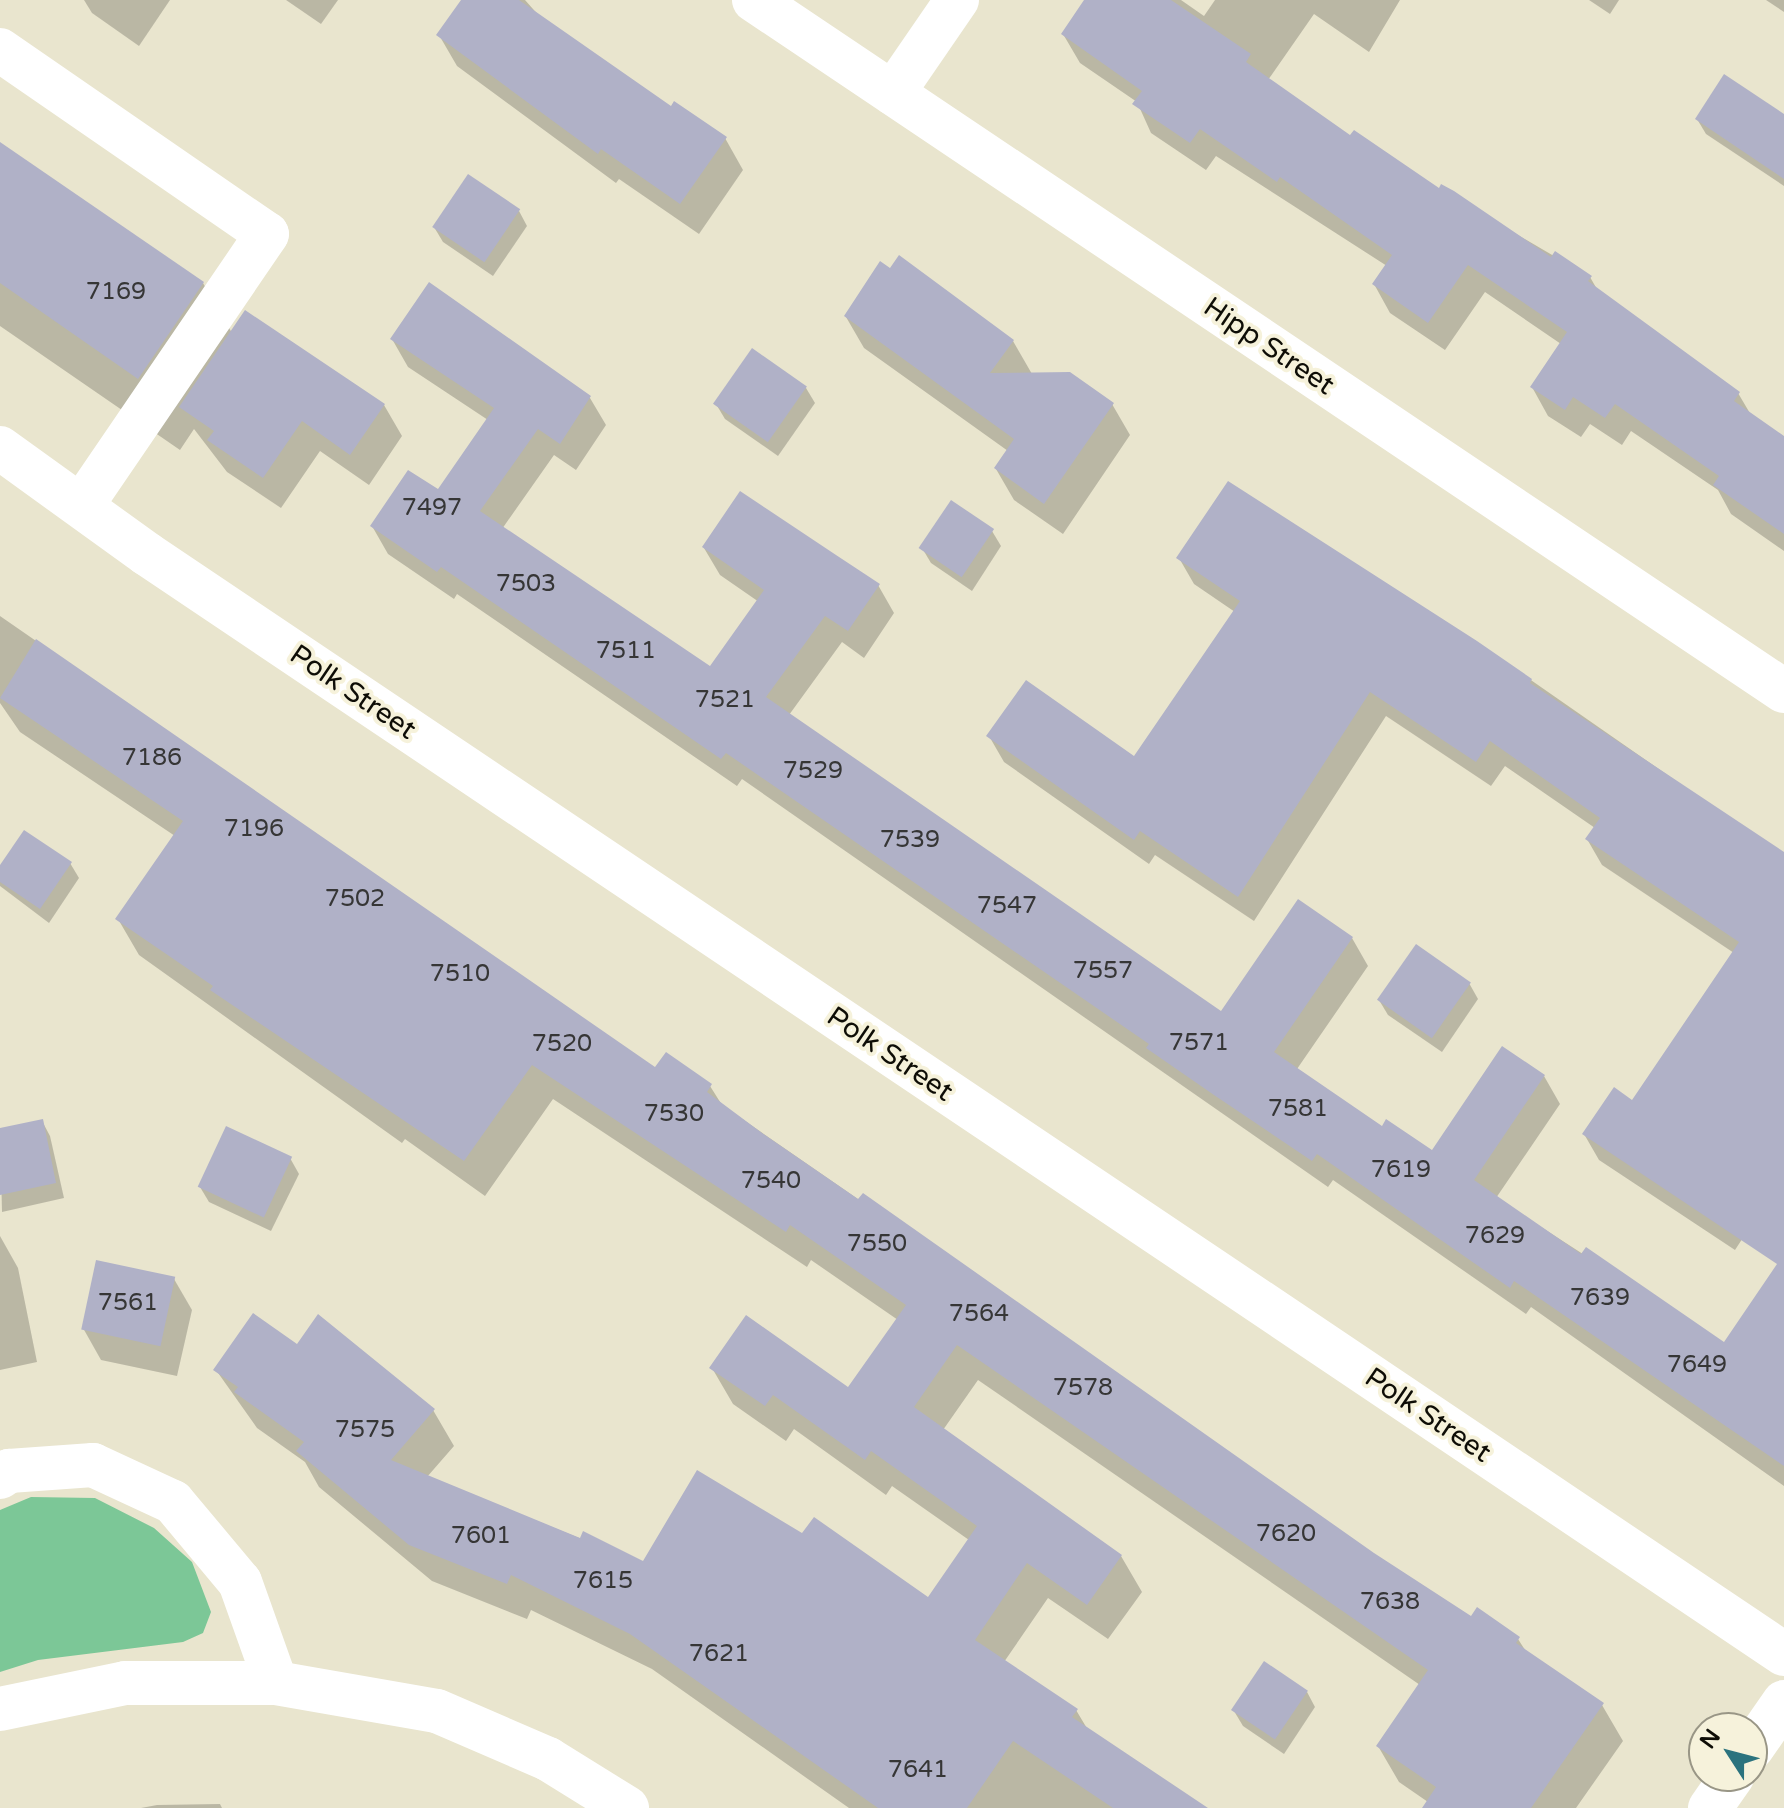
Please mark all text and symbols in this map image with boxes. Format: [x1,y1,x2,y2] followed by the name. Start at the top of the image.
[86,278,146,306] house number: 7169
[1197,290,1341,402] street label: Hipp Street
[402,494,462,522] house number: 7497
[496,570,556,598] house number: 7503
[596,637,656,665] house number: 7511
[284,638,422,746] street label: Polk Street
[695,686,755,714] house number: 7521
[122,744,182,772] house number: 7186
[783,757,843,785] house number: 7529
[224,815,284,843] house number: 7196
[880,826,940,854] house number: 7539
[325,885,385,913] house number: 7502
[977,892,1037,920] house number: 7547
[1073,957,1133,985] house number: 7557
[430,960,490,988] house number: 7510
[821,1000,959,1108] street label: Polk Street
[1169,1029,1229,1057] house number: 7571
[532,1030,592,1058] house number: 7520
[1268,1095,1328,1123] house number: 7581
[644,1100,704,1128] house number: 7530
[1371,1156,1431,1184] house number: 7619
[741,1167,801,1195] house number: 7540
[1465,1222,1525,1250] house number: 7629
[847,1230,907,1258] house number: 7550
[1570,1284,1630,1312] house number: 7639
[98,1289,158,1317] house number: 7561
[949,1300,1009,1328] house number: 7564
[1667,1351,1727,1379] house number: 7649
[1359,1361,1497,1469] street label: Polk Street
[1053,1374,1113,1402] house number: 7578
[335,1416,395,1444] house number: 7575
[1256,1520,1316,1548] house number: 7620
[451,1522,511,1550] house number: 7601
[573,1567,633,1595] house number: 7615
[1360,1588,1420,1616] house number: 7638
[689,1640,749,1668] house number: 7621
[1688,1712,1768,1792] north arrow
[1694,1724,1726,1754] text: N
[888,1756,948,1784] house number: 7641

